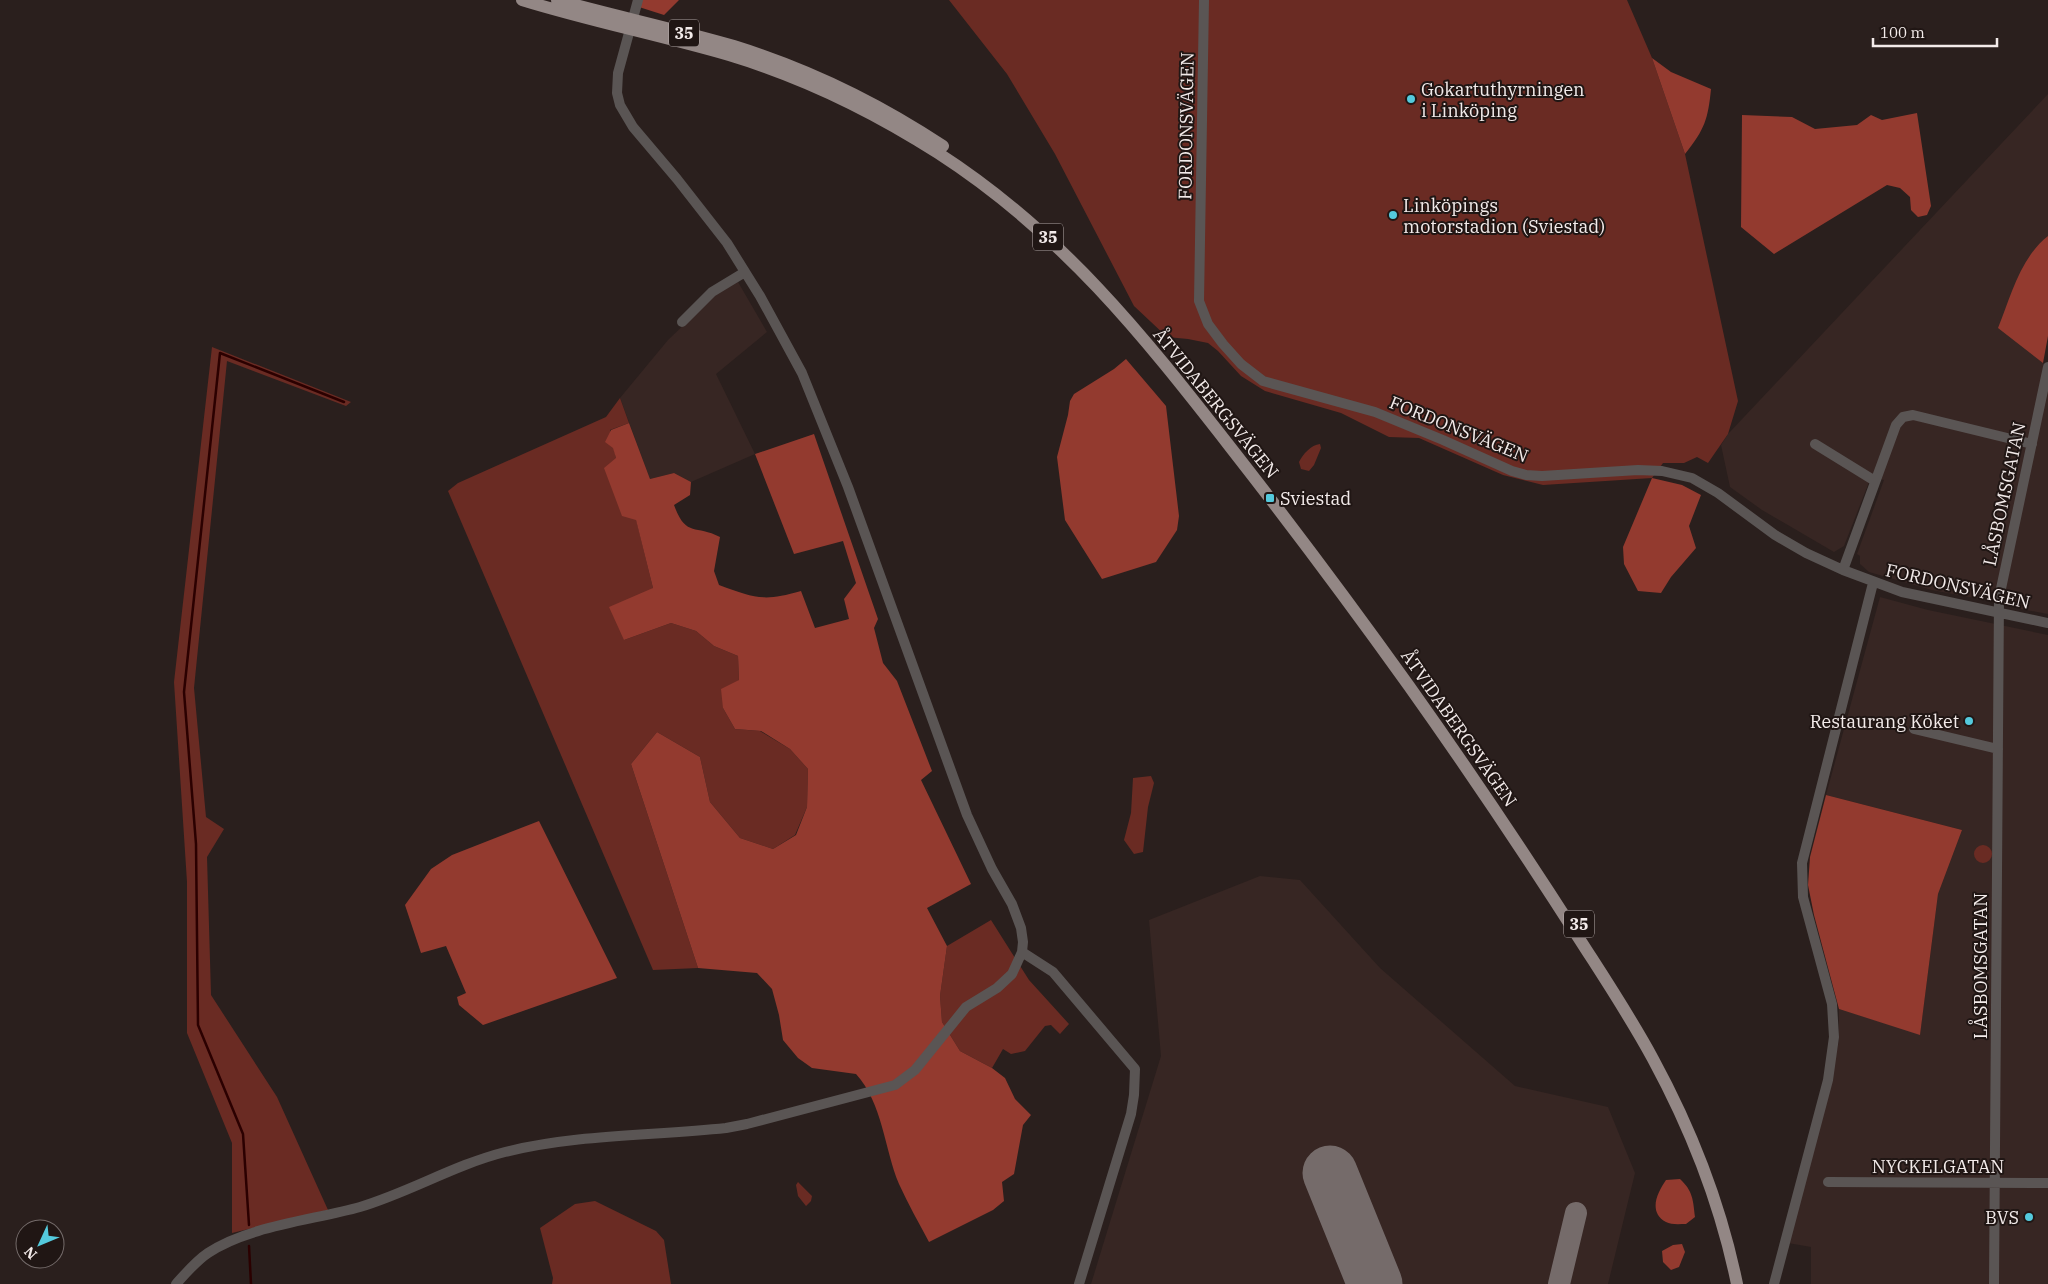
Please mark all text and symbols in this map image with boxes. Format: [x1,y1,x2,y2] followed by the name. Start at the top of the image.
[1873,15,1997,47] scale bar
[669,19,699,46] road number: 35
[1880,23,1925,42] text: 100 m
[1173,52,1199,200] street label: FORDONSVÄGEN
[1421,78,1585,122] place label: Gokartuthyrningen i Linköping
[1405,93,1417,105] marker: Gokartuthyrningen i Linköping
[1403,194,1605,238] place label: Linköpings motorstadion (Sviestad)
[1387,209,1399,221] marker: Linköpings motorstadion (Sviestad)
[1033,223,1063,250] road number: 35
[1148,323,1284,483] street label: ÅTVIDABERGSVÄGEN
[1386,391,1532,467] street label: FORDONSVÄGEN
[1977,420,2030,568] street label: LÅSBOMSGATAN
[1280,487,1351,510] place label: Sviestad
[1264,492,1276,504] marker: Sviestad
[1883,558,2033,614] street label: FORDONSVÄGEN
[1396,644,1523,811] street label: ÅTVIDABERGSVÄGEN
[1810,710,1959,733] place label: Restaurang Köket
[1963,715,1975,727] marker: Restaurang Köket
[1968,893,1992,1039] street label: LÅSBOMSGATAN
[1564,911,1594,938] road number: 35
[1872,1155,2004,1178] street label: NYCKELGATAN
[1985,1206,2019,1229] place label: BVS
[2023,1211,2035,1223] marker: BVS
[15,1219,65,1269] north arrow
[20,1243,41,1263] text: N

